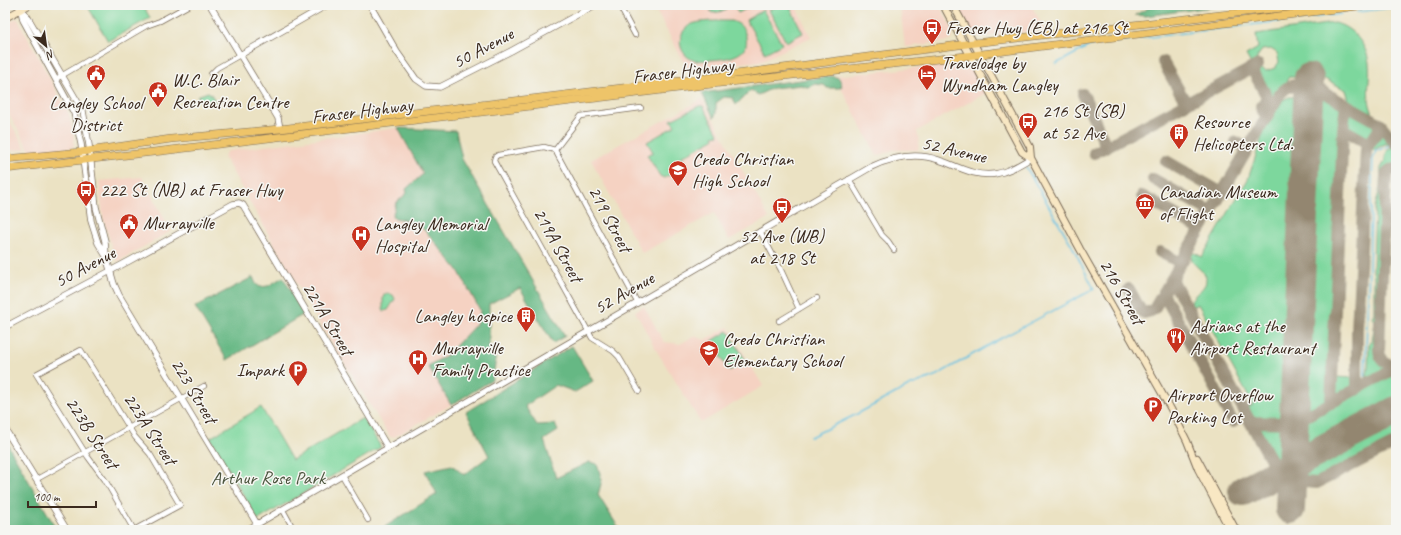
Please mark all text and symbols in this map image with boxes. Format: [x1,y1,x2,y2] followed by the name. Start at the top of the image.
[946,16,1129,40] place label: Fraser Hwy (EB) at 216 St
[921,17,943,45] bus stop icon: Fraser Hwy (EB) at 216 St
[449,21,519,74] street label: 50 Avenue
[26,26,66,66] north arrow
[43,47,57,64] text: N
[941,51,1059,97] place label: Travelodge by Wyndham Langley
[631,53,736,89] street label: Fraser Highway
[85,63,107,91] public building icon: Langley School District
[916,63,938,91] hotel icon: Travelodge by Wyndham Langley
[172,68,290,114] place label: W.C. Blair Recreation Centre
[147,80,169,108] public building icon: W.C. Blair Recreation Centre
[49,91,146,137] place label: Langley School District
[310,93,415,129] street label: Fraser Highway
[1042,99,1126,145] place label: 216 St (SB) at 52 Ave
[1193,110,1293,156] place label: Resource Helicopters Ltd.
[1017,111,1039,139] bus stop icon: 216 St (SB) at 52 Ave
[1168,122,1190,150] building icon: Resource Helicopters Ltd.
[919,131,990,169] street label: 52 Avenue
[692,147,794,193] place label: Credo Christian High School
[667,159,689,187] school or university icon: Credo Christian High School
[100,178,284,202] place label: 222 St (NB) at Fraser Hwy
[75,179,97,207] bus stop icon: 222 St (NB) at Fraser Hwy
[1159,180,1278,226] place label: Canadian Museum of Flight
[583,182,639,259] street label: 219 Street
[1134,192,1156,220] museum icon: Canadian Museum of Flight
[771,196,793,224] bus stop icon: 52 Ave (WB) at 218 St
[528,204,589,289] street label: 219A Street
[143,211,216,235] place label: Murrayville
[118,212,140,240] public building icon: Murrayville
[375,212,491,258] place label: Langley Memorial Hospital
[350,224,372,252] hospital icon: Langley Memorial Hospital
[740,224,826,270] place label: 52 Ave (WB) at 218 St
[51,240,121,293] street label: 50 Avenue
[1094,255,1152,331] street label: 216 Street
[590,265,660,320] street label: 52 Avenue
[297,278,361,362] street label: 221A Street
[414,304,514,328] place label: Langley hospice
[515,305,537,333] building icon: Langley hospice
[1190,314,1318,360] place label: Adrians at the Airport Restaurant
[1165,326,1187,354] restaurant icon: Adrians at the Airport Restaurant
[723,327,845,373] place label: Credo Christian Elementary School
[432,336,532,382] place label: Murrayville Family Practice
[698,339,720,367] school or university icon: Credo Christian Elementary School
[407,348,429,376] hospital icon: Murrayville Family Practice
[165,354,224,430] street label: 223 Street
[236,358,286,382] place label: Impark
[287,359,309,387] parking icon: Impark
[1167,383,1275,429] place label: Airport Overflow Parking Lot
[118,388,184,472] street label: 223A Street
[60,392,126,476] street label: 223B Street
[1142,395,1164,423] parking icon: Airport Overflow Parking Lot
[211,466,327,490] park label: Arthur Rose Park
[28,483,96,509] scale bar
[34,489,61,505] text: 100 m

